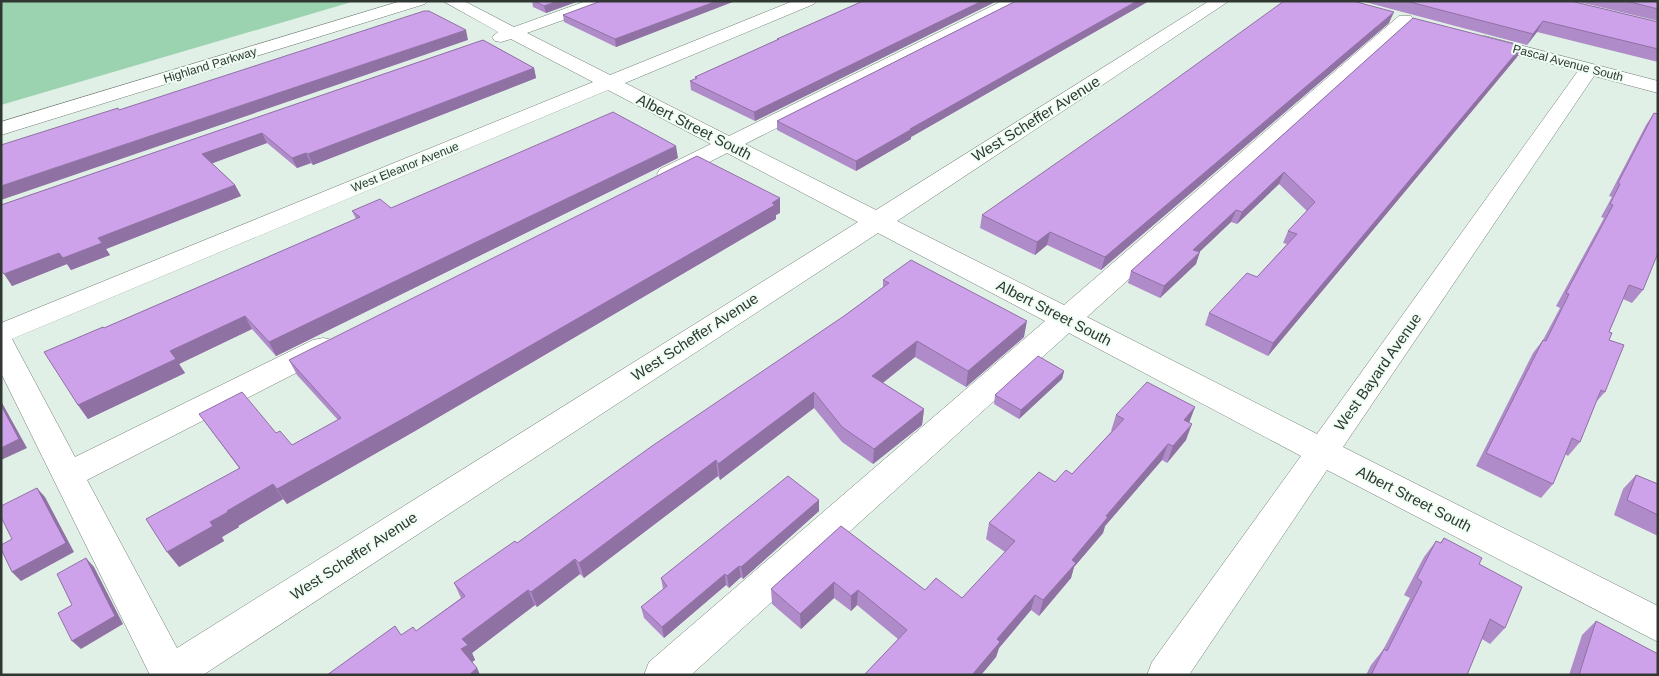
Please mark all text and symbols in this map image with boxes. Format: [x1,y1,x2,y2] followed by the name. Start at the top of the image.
[1511,42,1625,84] street label: Pascal Avenue South
[162,44,258,86] street label: Highland Parkway
[969,72,1103,165] street label: West Scheffer Avenue
[634,90,755,163] street label: Albert Street South
[349,139,461,195] street label: West Eleanor Avenue
[994,276,1115,349] street label: Albert Street South
[628,289,761,384] street label: West Scheffer Avenue
[1331,310,1425,434] street label: West Bayard Avenue
[1354,462,1475,535] street label: Albert Street South
[287,508,420,603] street label: West Scheffer Avenue

